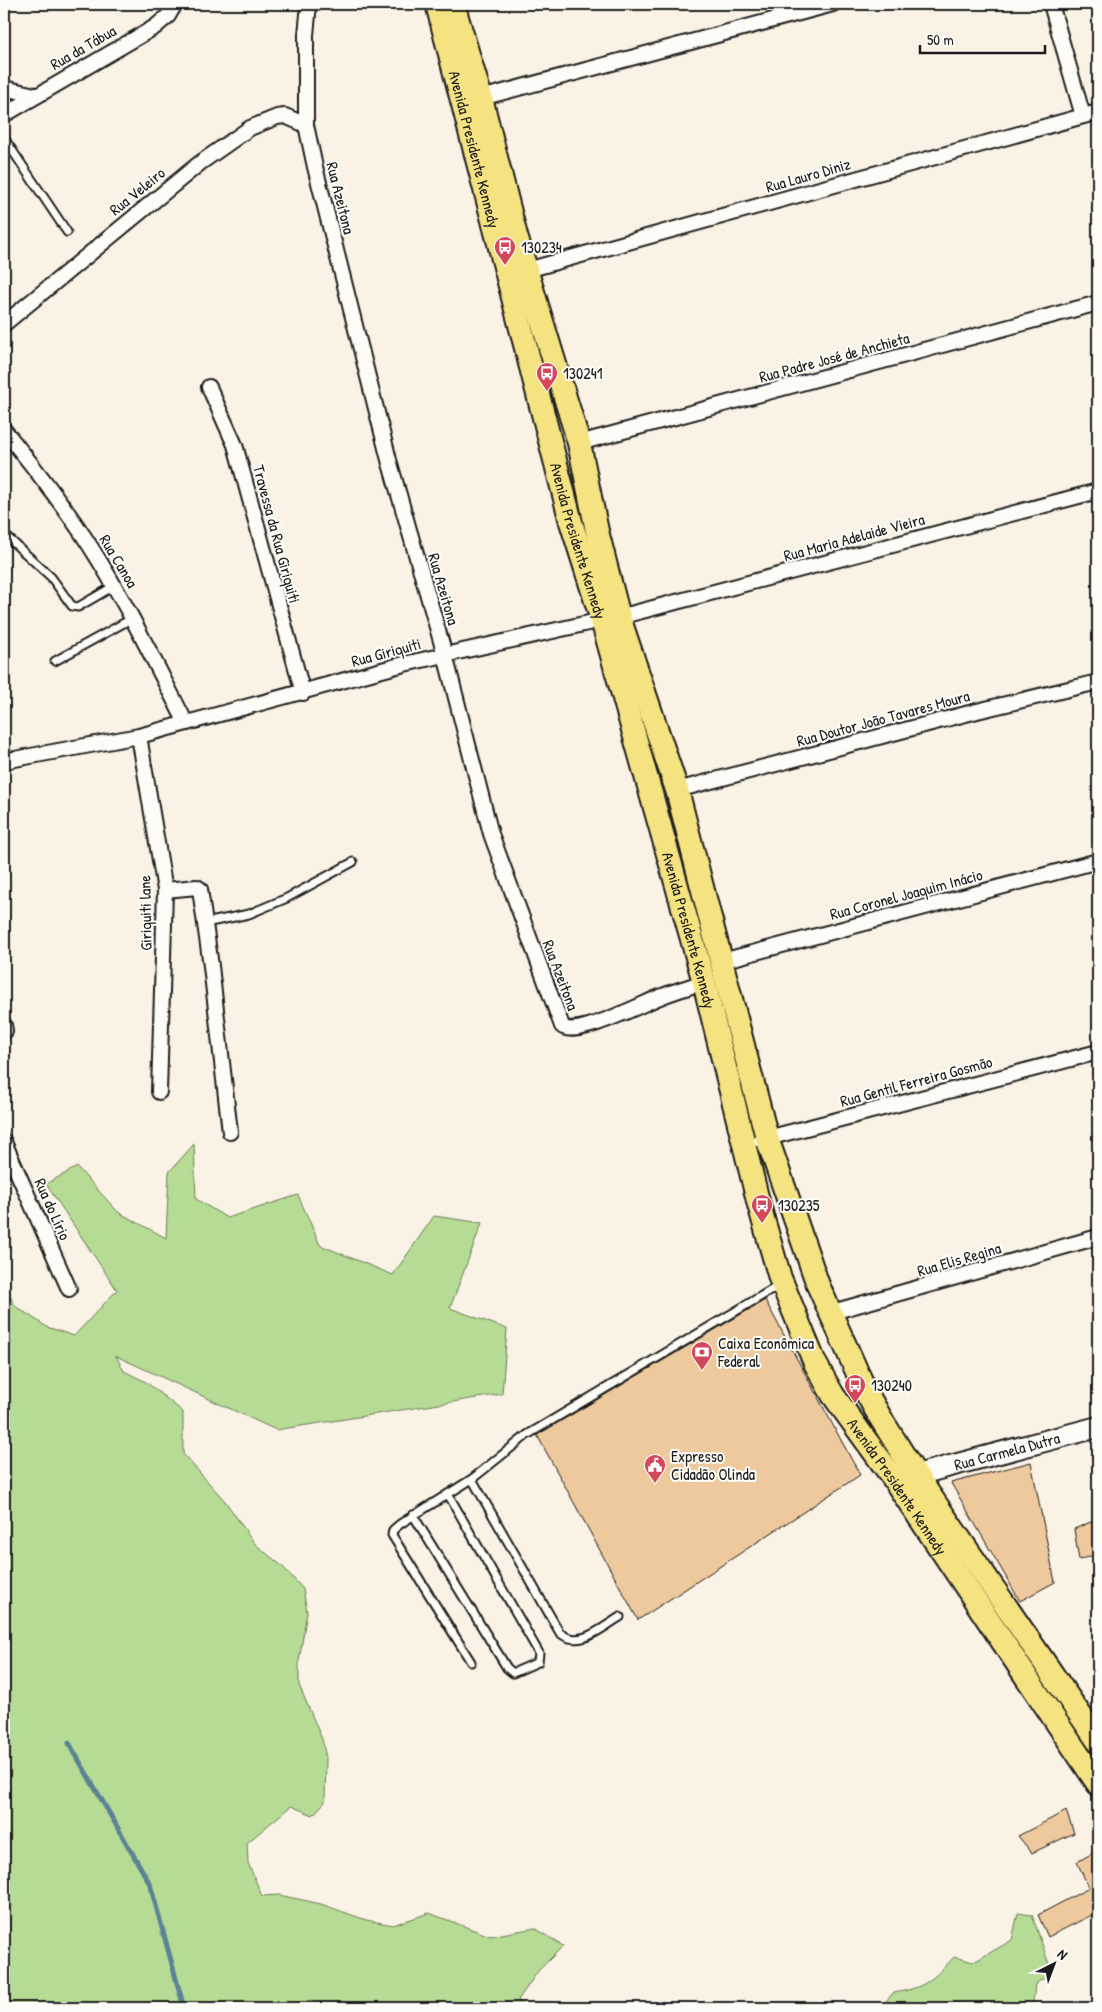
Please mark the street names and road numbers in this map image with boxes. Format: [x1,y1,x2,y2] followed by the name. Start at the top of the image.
[46,19,120,75] street label: Rua da Tábua
[444,68,506,230] street label: Avenida Presidente Kennedy
[763,152,853,198] street label: Rua Lauro Diniz
[321,160,361,236] street label: Rua Azeitona
[105,161,170,220] street label: Rua Veleiro
[756,326,912,388] street label: Rua Padre José de Anchieta
[545,460,612,622] street label: Avenida Presidente Kennedy
[248,462,306,606] street label: Travessa da Rua Giriquiti
[781,508,927,566] street label: Rua Maria Adelaide Vieira
[94,530,144,592] street label: Rua Canoa
[423,551,465,627] street label: Rua Azeitona
[349,632,423,672] street label: Rua Giriquiti
[794,684,972,752] street label: Rua Doutor João Tavares Moura
[657,849,721,1011] street label: Avenida Presidente Kennedy
[827,863,985,925] street label: Rua Coronel Joaquim Inácio
[133,875,157,951] street label: Giriquiti lane
[538,937,584,1013] street label: Rua Azeitona
[838,1050,995,1112] street label: Rua Gentil Ferreira Gosmão
[30,1175,77,1244] street label: Rua do Lírio
[915,1237,1003,1281] street label: Rua Elis Regina
[842,1414,952,1559] street label: Avenida Presidente Kennedy
[952,1427,1062,1475] street label: Rua Carmela Dutra

